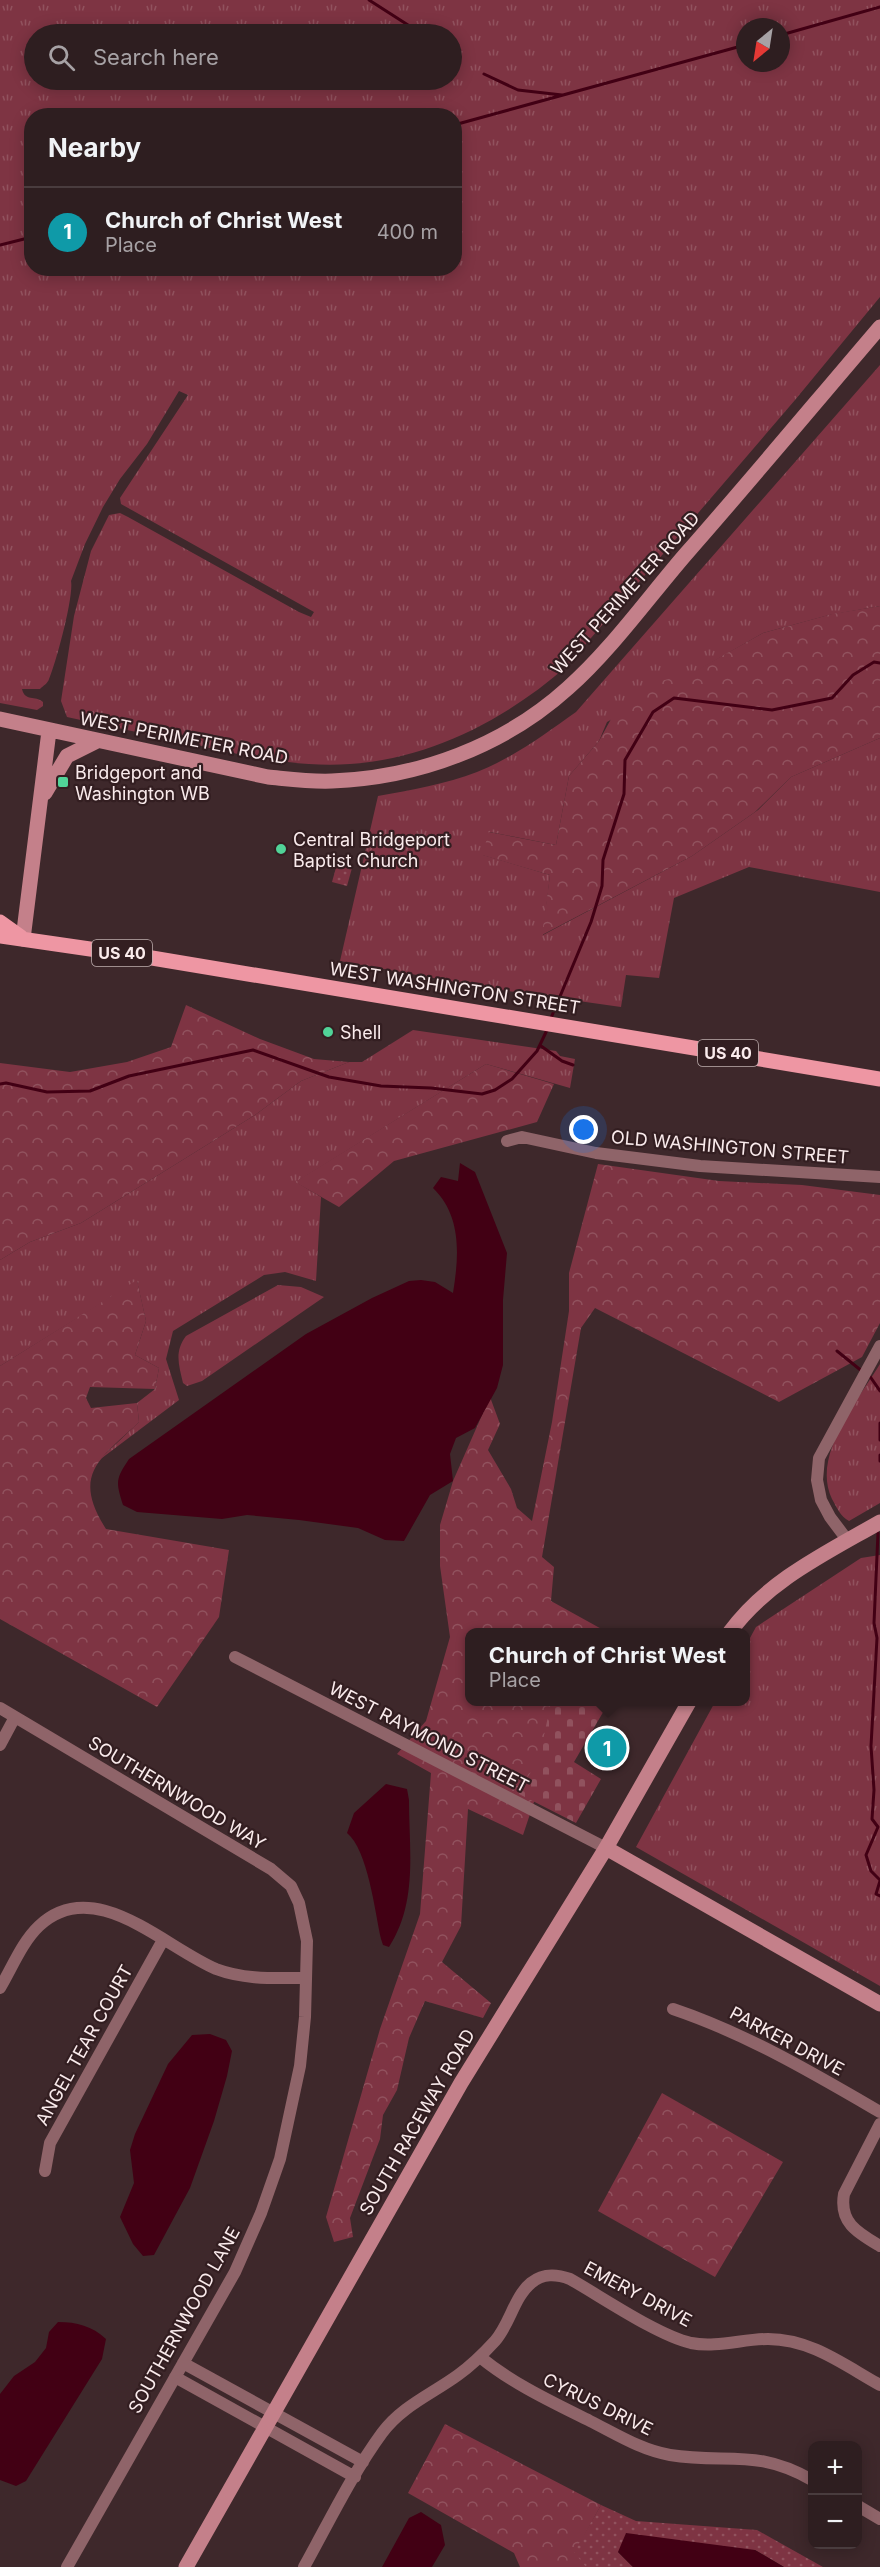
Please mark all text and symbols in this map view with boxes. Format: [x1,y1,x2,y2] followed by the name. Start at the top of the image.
[736,18,790,72] north arrow
[24,24,462,90] search box
[45,41,78,74] icon: search
[93,44,219,70] text: Search here
[48,132,141,163] text: Nearby
[105,207,342,233] text: Church of Christ West
[63,220,72,244] text: 1
[377,220,438,244] text: 400 m
[105,233,157,257] text: Place
[546,507,704,679] street label: WEST PERIMETER ROAD
[78,707,290,769] street label: WEST PERIMETER ROAD
[75,762,210,804] place label: Bridgeport and Washington WB
[56,775,70,789] marker: Bridgeport and Washington WB
[293,829,450,871] place label: Central Bridgeport Baptist Church
[274,842,288,856] marker: Central Bridgeport Baptist Church
[92,940,152,966] road number: US 40
[328,958,582,1018] street label: WEST WASHINGTON STREET
[340,1022,381,1043] place label: Shell
[321,1025,335,1039] marker: Shell
[698,1040,758,1066] road number: US 40
[569,1115,598,1144] your location
[610,1126,850,1168] street label: OLD WASHINGTON STREET
[465,1628,750,1706] popup
[489,1642,726,1668] text: Church of Christ West
[489,1668,541,1692] text: Place
[326,1677,532,1797] street label: WEST RAYMOND STREET
[588,1726,626,1770] pin: 1
[85,1732,269,1854] street label: SOUTHERNWOOD WAY
[31,1961,137,2129] street label: ANGEL TEAR COURT
[726,2002,848,2080] street label: PARKER DRIVE
[355,2025,479,2219] street label: SOUTH RACEWAY ROAD
[124,2223,244,2417] street label: SOUTHERNWOOD LANE
[581,2257,695,2331] street label: EMERY DRIVE
[540,2368,656,2440] street label: CYRUS DRIVE
[808,2441,862,2549] map controls
[808,2441,862,2495] button: +
[808,2495,862,2549] button: −

